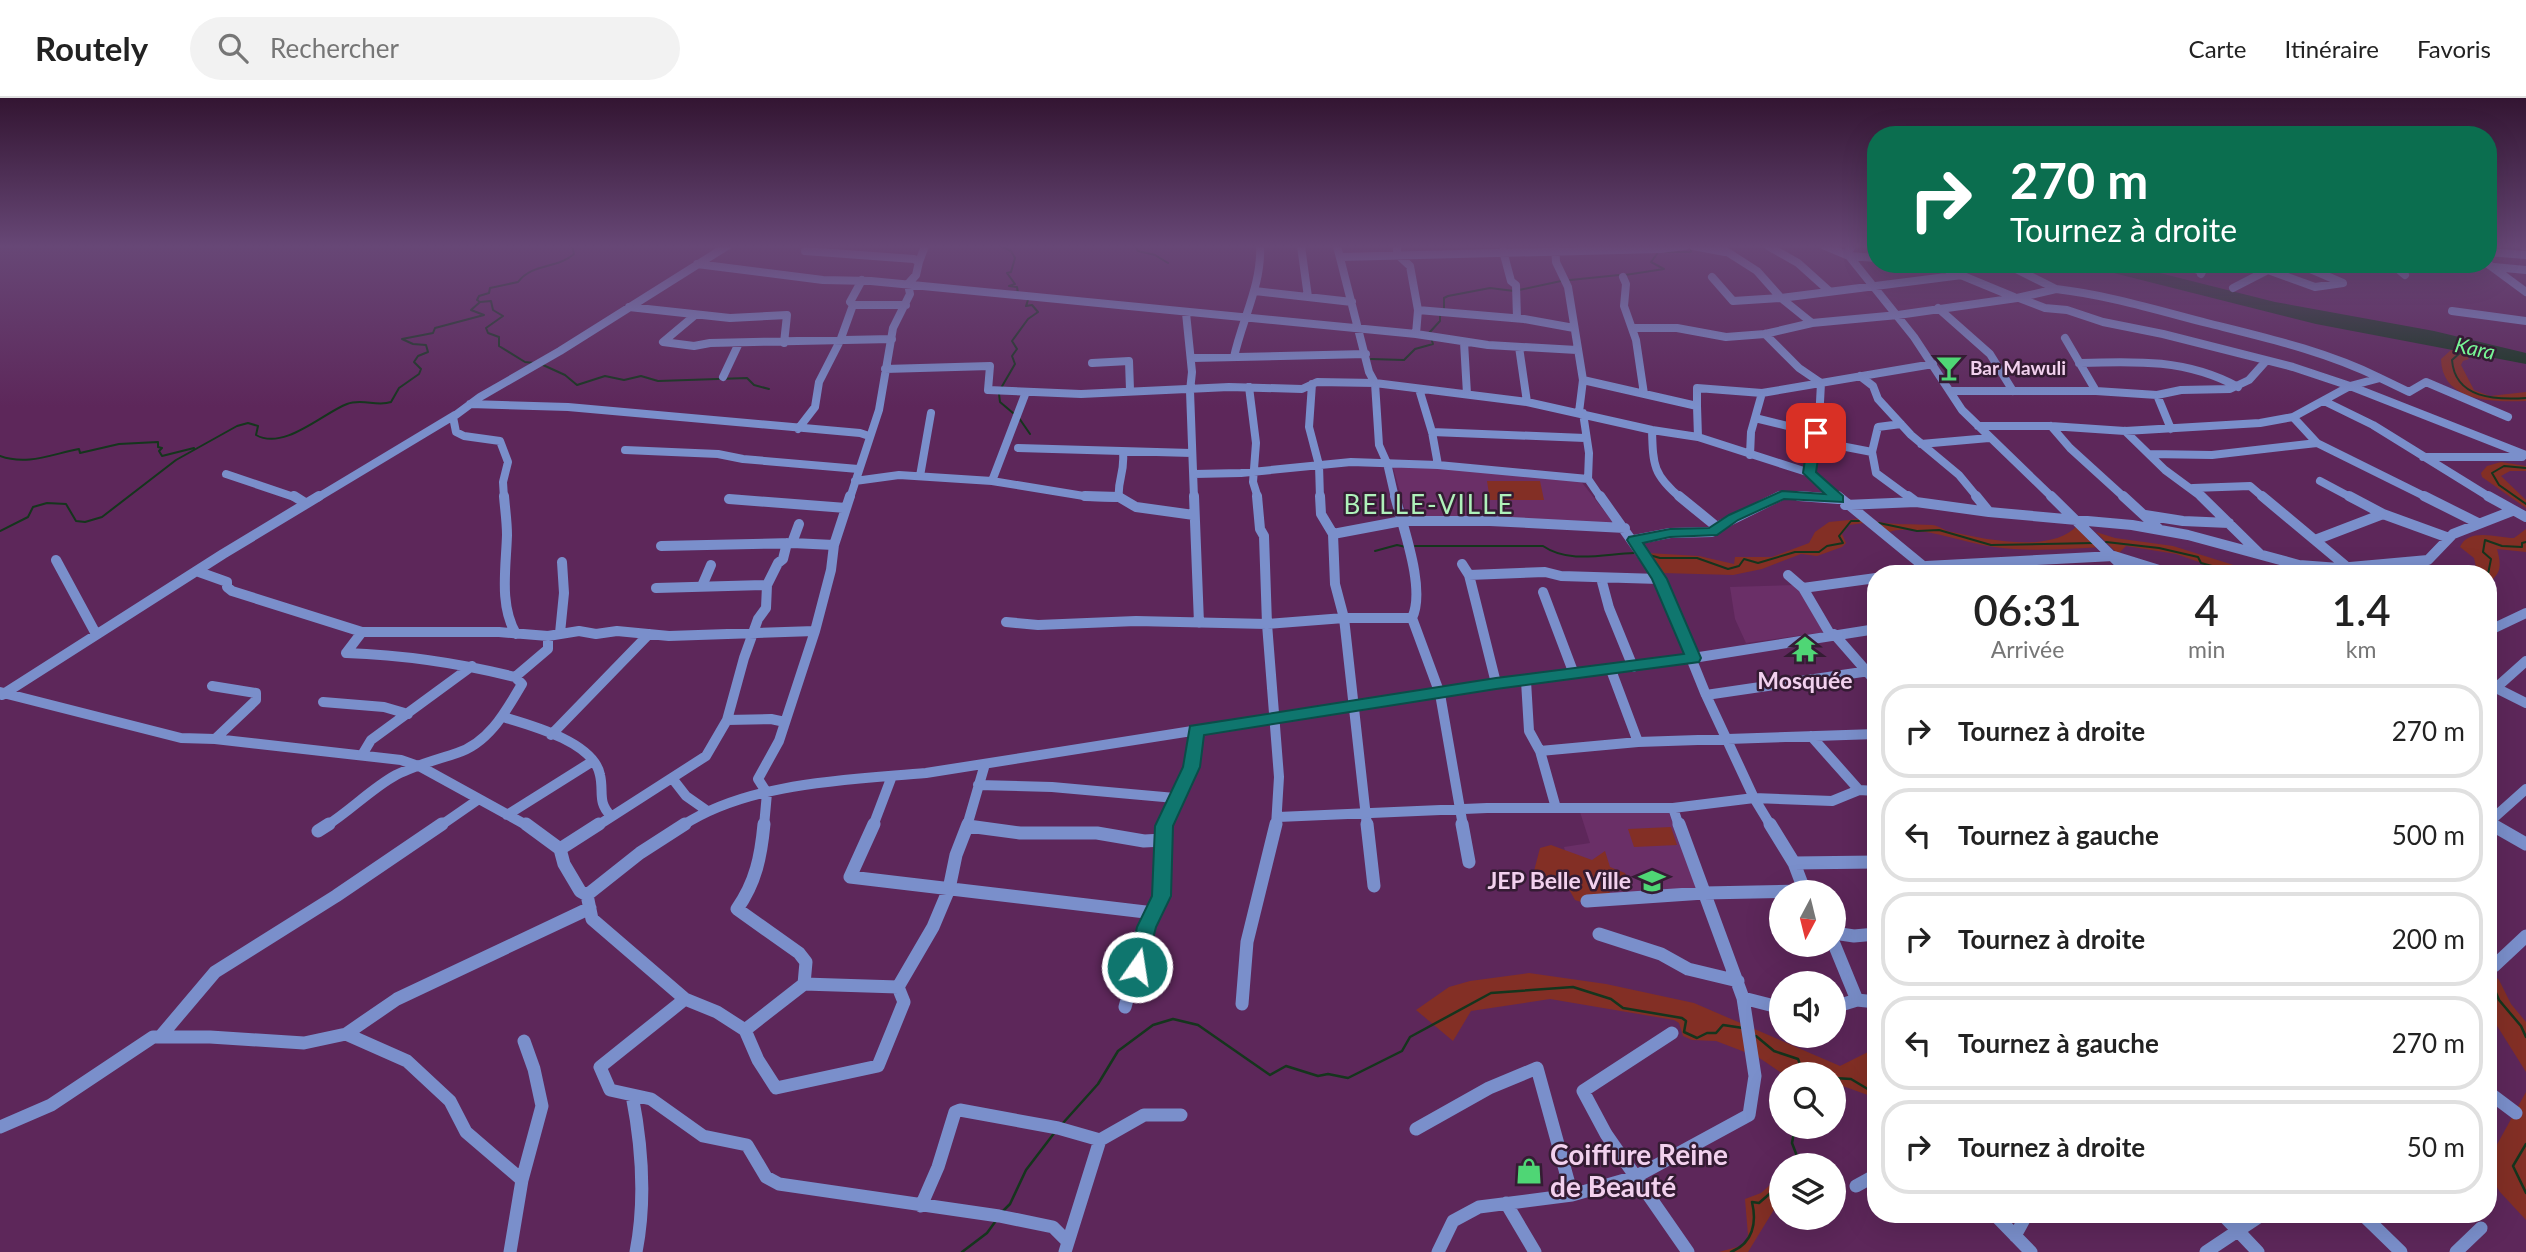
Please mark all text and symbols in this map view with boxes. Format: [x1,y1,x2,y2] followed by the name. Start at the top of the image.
[190,17,680,80] search box
[35,28,148,68] text: Routely
[214,29,252,67] icon: search
[270,32,399,64] text: Rechercher
[2189,34,2247,63] text: Carte
[2285,34,2379,63] text: Itinéraire
[2417,34,2491,63] text: Favoris
[2010,151,2148,209] text: 270 m
[1895,154,1986,245] icon: right
[2010,210,2237,249] text: Tournez à droite
[2453,331,2498,364] water label: Kara
[1934,353,1964,383] bar icon: Bar Mawuli
[1970,356,2066,379] place label: Bar Mawuli
[1786,403,1846,463] pin
[1797,414,1835,452] icon: arrive
[1344,488,1515,520] district label: BELLE-VILLE
[1973,585,2082,635] text: 06:31
[2195,585,2219,635] text: 4
[2332,585,2391,635] text: 1.4
[1790,634,1820,664] temple icon: Mosquée
[1991,635,2064,663] text: Arrivée
[2188,635,2225,663] text: min
[2346,635,2376,663] text: km
[1757,666,1853,694] place label: Mosquée
[1899,712,1937,750] icon: right
[1958,715,2145,747] text: Tournez à droite
[2392,715,2465,747] text: 270 m
[1899,816,1937,854] icon: left
[1958,819,2159,851] text: Tournez à gauche
[2392,819,2465,851] text: 500 m
[1487,866,1631,894] place label: JEP Belle Ville
[1637,866,1667,896] school or university icon: JEP Belle Ville
[1769,880,1846,957] north arrow
[1769,880,1846,1230] map controls
[1899,920,1937,958] icon: right
[1958,923,2145,955] text: Tournez à droite
[2392,923,2465,955] text: 200 m
[1100,930,1174,1004] position arrow
[1769,971,1846,1048] button: sound
[1899,1024,1937,1062] icon: left
[1958,1027,2159,1059] text: Tournez à gauche
[2392,1027,2465,1059] text: 270 m
[1769,1062,1846,1139] button: search
[1899,1128,1937,1166] icon: right
[1958,1131,2145,1163] text: Tournez à droite
[2407,1131,2465,1163] text: 50 m
[1550,1137,1728,1203] place label: Coiffure Reine de Beauté
[1769,1153,1846,1230] button: layers
[1514,1156,1544,1186] shop icon: Coiffure Reine de Beauté

